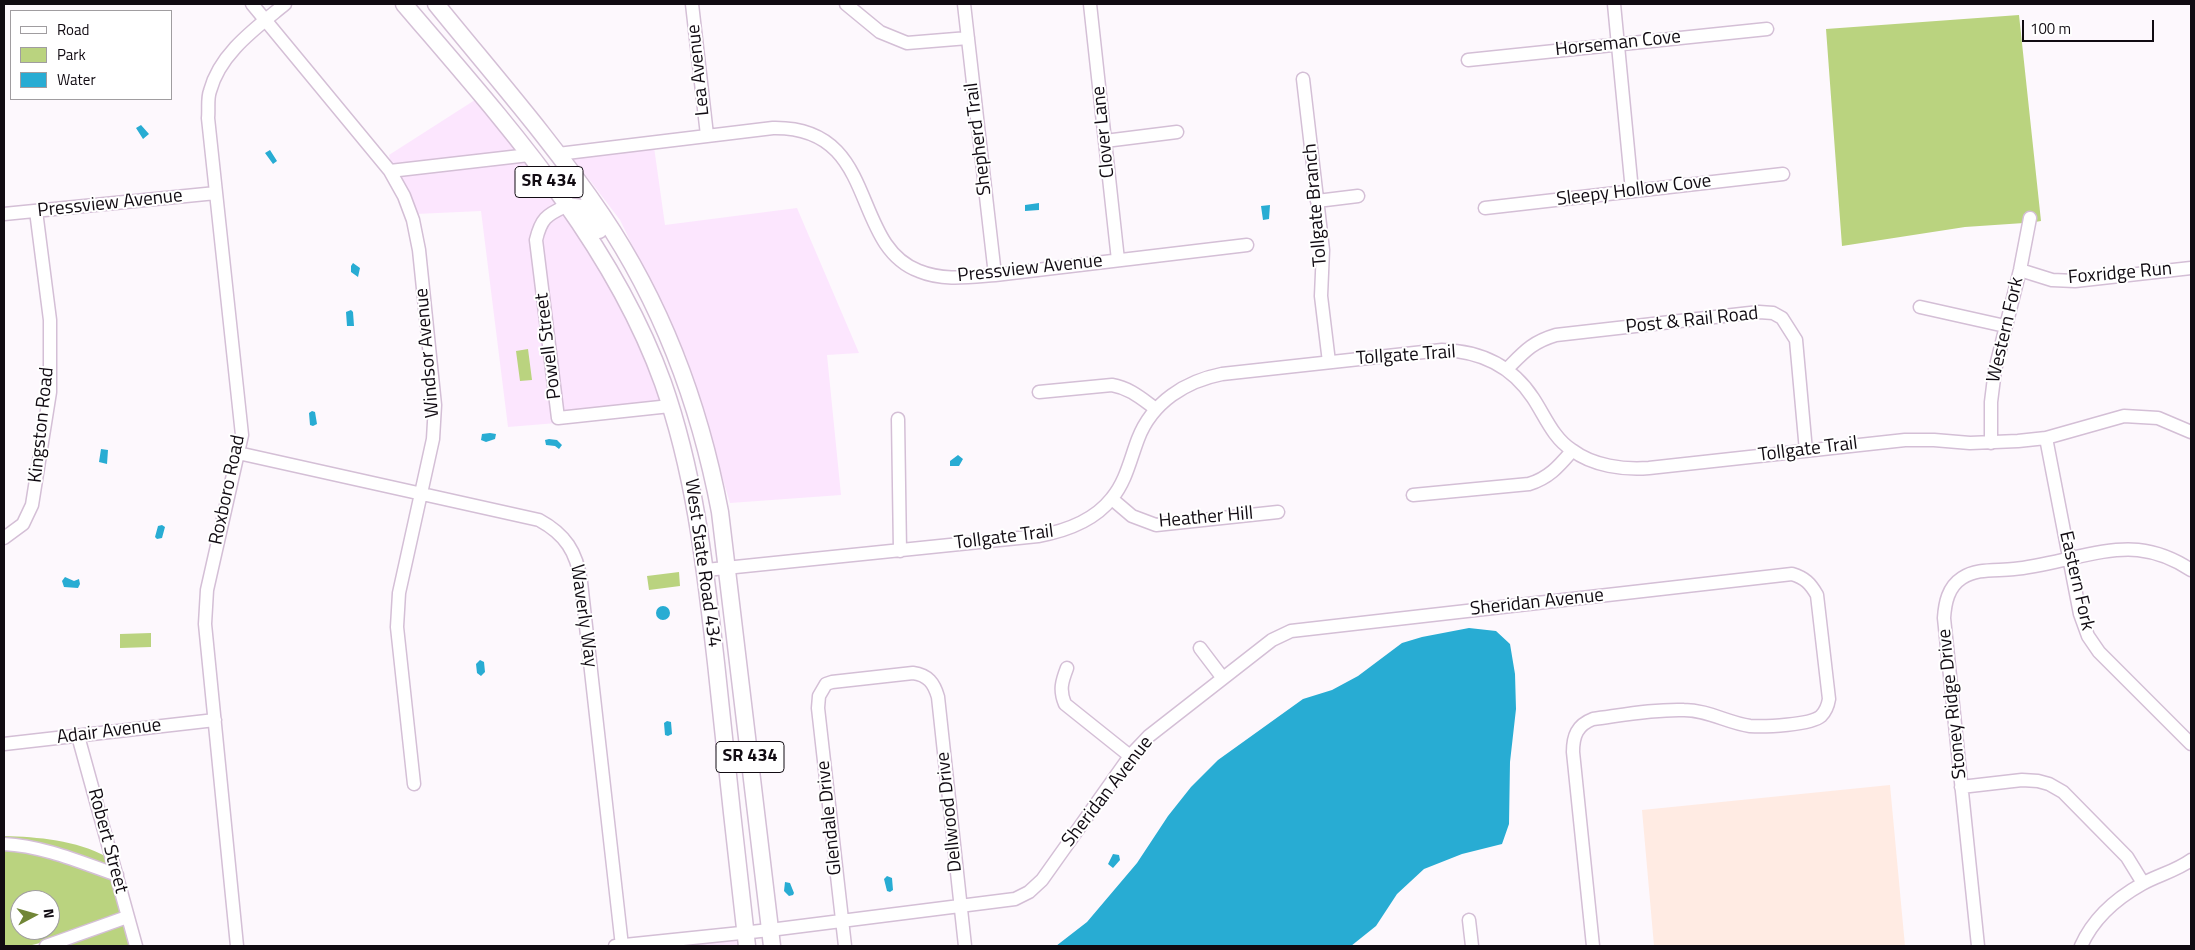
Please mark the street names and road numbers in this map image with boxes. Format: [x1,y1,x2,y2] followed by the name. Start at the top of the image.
[683,23,715,117] street label: Lea Avenue
[1554,26,1682,62] street label: Horseman Cove
[961,81,997,197] street label: Shepherd Trail
[1088,85,1120,179] street label: Clover Lane
[1299,143,1333,267] street label: Tollgate Branch
[515,166,583,198] road number: SR 434
[1555,170,1713,212] street label: Sleepy Hollow Cove
[36,185,184,223] street label: Pressview Avenue
[956,250,1104,288] street label: Pressview Avenue
[2067,258,2173,290] street label: Foxridge Run
[1983,275,2029,385] street label: Western Fork
[411,287,445,419] street label: Windsor Avenue
[531,291,567,401] street label: Powell Street
[1625,303,1759,339] street label: Post & Rail Road
[1355,341,1457,371] street label: Tollgate Trail
[25,366,59,484] street label: Kingston Road
[205,433,251,547] street label: Roxboro Road
[1757,433,1859,467] street label: Tollgate Trail
[679,477,725,649] street label: West State Road 434
[1158,503,1254,533] street label: Heather Hill
[953,521,1055,555] street label: Tollgate Trail
[2053,529,2099,633] street label: Eastern Fork
[564,563,602,669] street label: Waverly Way
[1469,585,1605,621] street label: Sheridan Avenue
[1934,628,1972,780] street label: Stoney Ridge Drive
[55,714,163,750] street label: Adair Avenue
[1058,732,1158,852] street label: Sheridan Avenue
[716,742,784,772] road number: SR 434
[932,751,968,873] street label: Dellwood Drive
[813,760,847,876] street label: Glendale Drive
[82,786,132,896] street label: Robert Street

